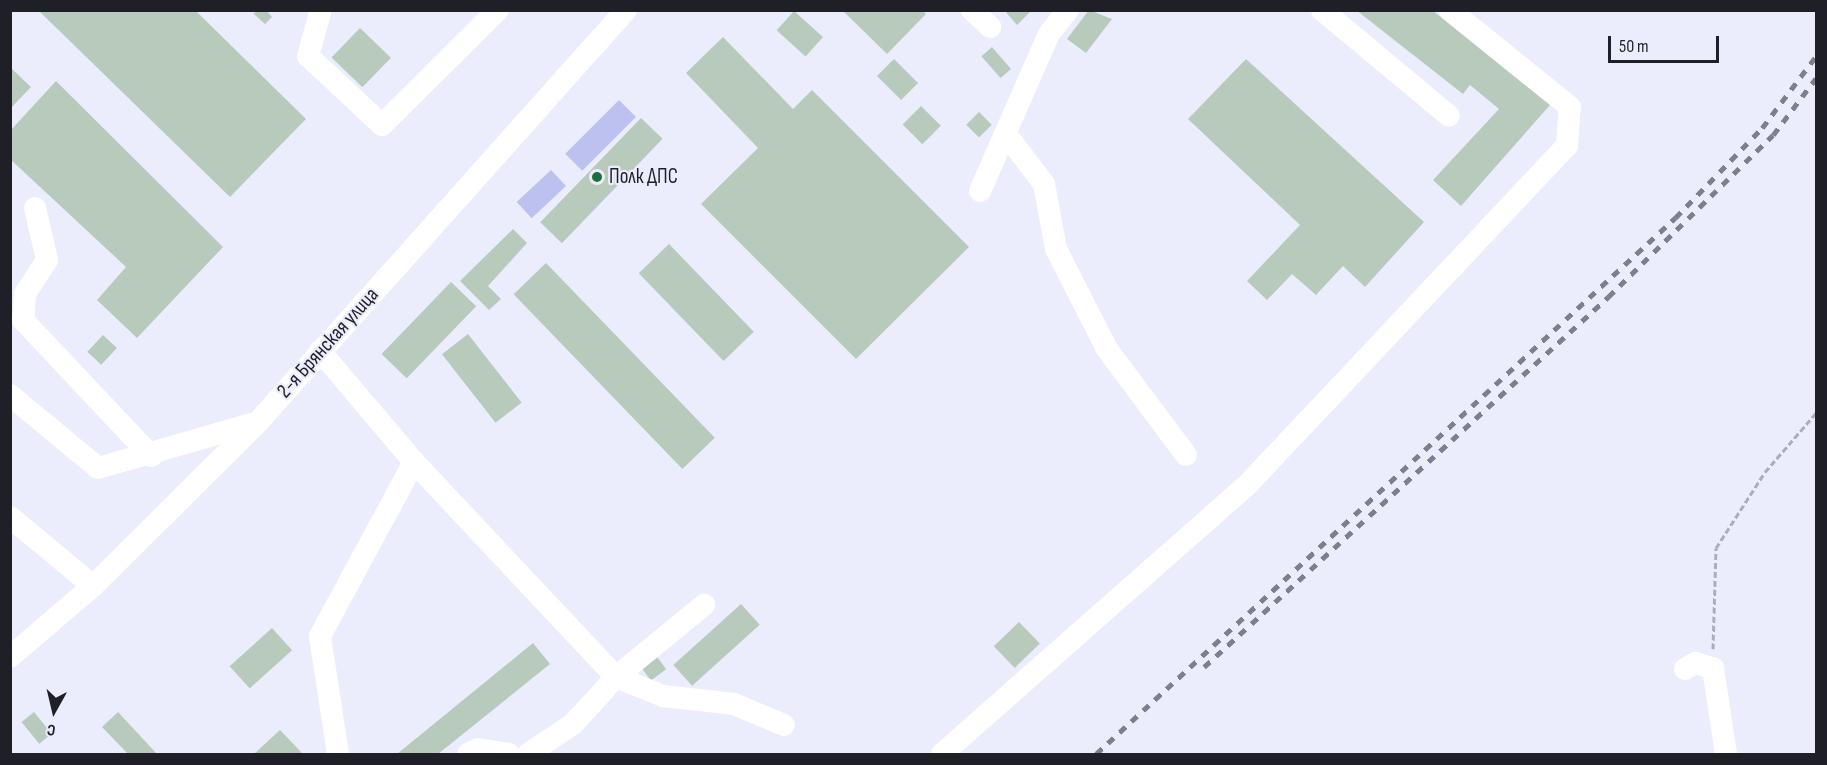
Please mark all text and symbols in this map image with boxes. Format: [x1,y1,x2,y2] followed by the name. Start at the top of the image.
[1611,24,1722,62] scale bar
[1619,36,1649,57] text: 50 m
[609,164,678,190] place label: Полк ДПС
[590,170,604,184] marker: Полк ДПС
[272,283,384,403] street label: 2-я Брянская улица
[24,681,84,741] north arrow
[46,719,57,739] text: С

